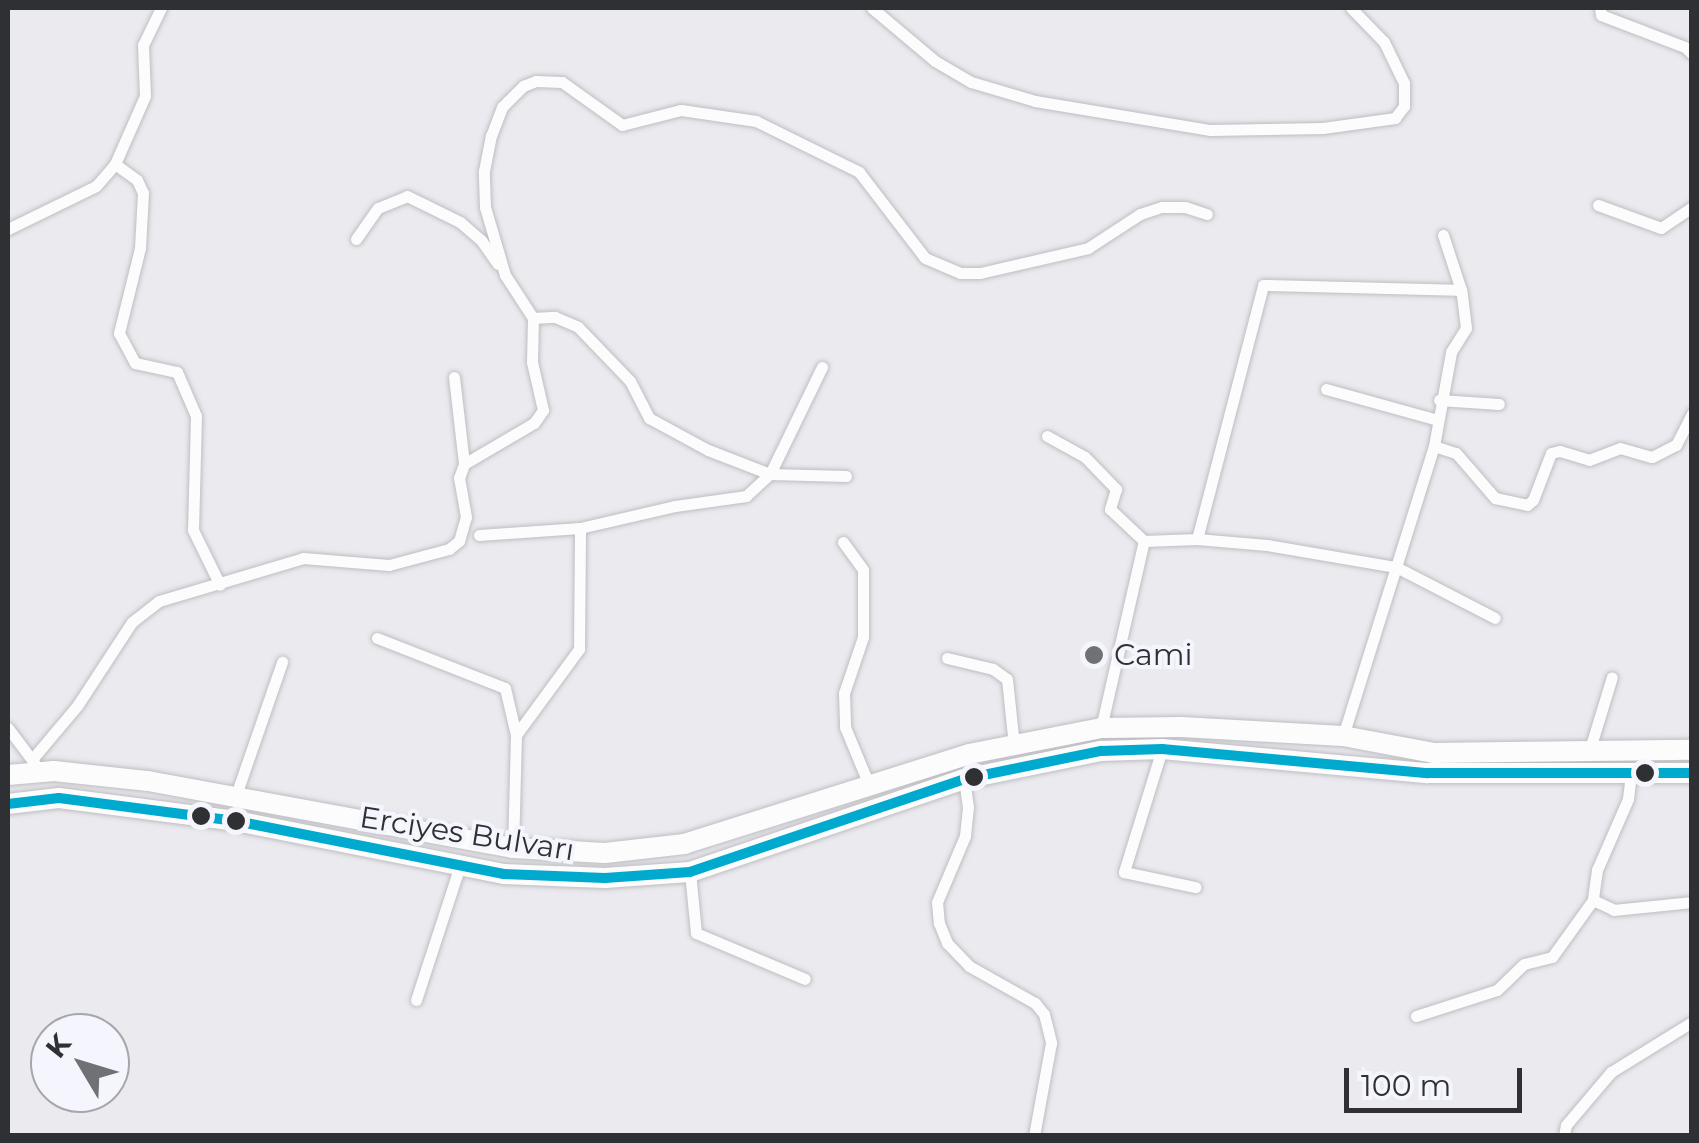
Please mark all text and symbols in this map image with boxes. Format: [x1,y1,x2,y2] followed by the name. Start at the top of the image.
[1114,637,1193,673] place label: Cami
[1083,644,1105,666] marker: Cami
[1635,763,1655,783] unlabelled marker
[964,767,984,787] unlabelled marker
[357,799,577,869] street label: Erciyes Bulvarı
[191,806,211,826] unlabelled marker
[226,811,246,831] unlabelled marker
[30,1013,130,1113] north arrow
[38,1027,78,1064] text: K
[1349,1048,1526,1110] scale bar
[1361,1067,1451,1104] text: 100 m

